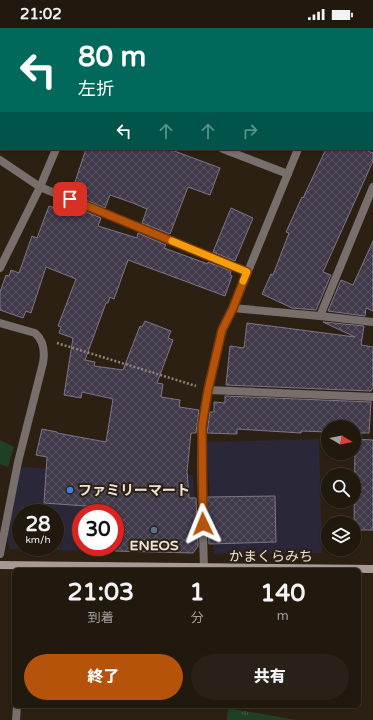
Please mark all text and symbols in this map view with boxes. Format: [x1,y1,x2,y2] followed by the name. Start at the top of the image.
[20,5,62,23] text: 21:02
[78,40,146,74] text: 80 m
[12,44,64,96] icon: left
[78,78,114,100] text: 左折
[113,120,135,142] icon: left
[155,120,177,142] icon: ahead
[197,120,219,142] icon: ahead
[239,120,261,142] icon: right
[53,182,87,216] pin
[59,188,81,210] icon: arrive
[321,420,361,460] north arrow
[321,420,361,556] map controls
[321,468,361,508] button: search
[78,482,190,499] place label: ファミリーマート
[65,485,75,495] marker: ファミリーマート
[182,503,224,545] position arrow
[72,504,124,556] speed limit sign: 30
[25,513,51,537] text: 28
[321,516,361,556] button: layers
[149,525,159,535] marker: ENEOS
[25,534,51,546] text: km/h
[130,537,179,554] place label: ENEOS
[229,548,313,565] street label: かまくらみち
[68,578,134,607] text: 21:03
[190,578,205,607] text: 1
[260,579,305,608] text: 140
[277,608,289,624] text: m
[88,610,114,626] text: 到着
[191,610,204,626] text: 分
[24,654,183,700] button: 終了
[191,654,349,700] button: 共有

